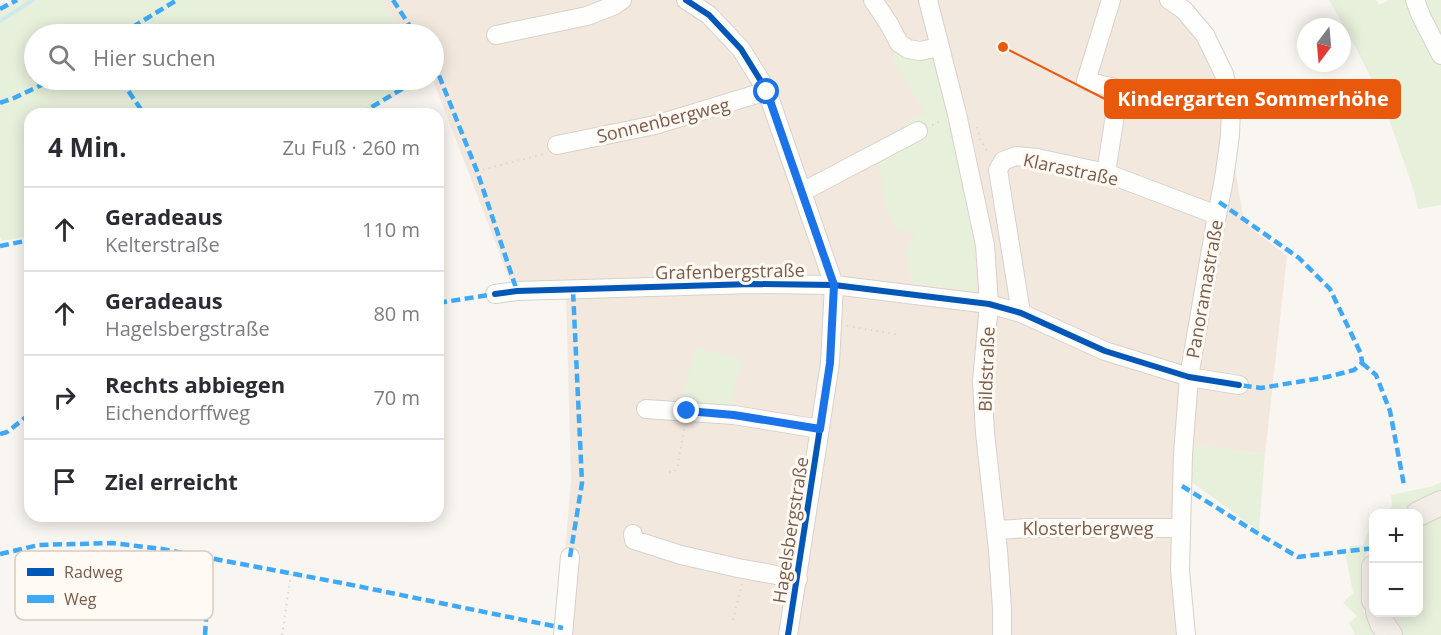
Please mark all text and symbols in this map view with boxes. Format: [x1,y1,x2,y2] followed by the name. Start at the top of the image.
[1297,18,1351,72] north arrow
[24,24,444,90] search box
[45,41,78,74] icon: search
[93,42,216,72] text: Hier suchen
[753,78,779,104] route start
[1105,80,1400,118] callout: Kindergarten Sommerhöhe
[1117,85,1389,112] text: Kindergarten Sommerhöhe
[594,92,732,148] street label: Sonnenbergweg
[48,129,127,165] text: 4 Min.
[282,134,420,161] text: Zu Fuß · 260 m
[1021,147,1121,191] street label: Klarastraße
[105,201,223,231] text: Geradeaus
[48,213,81,246] icon: ahead
[362,216,420,243] text: 110 m
[1180,218,1228,360] street label: Panoramastraße
[105,231,220,258] text: Kelterstraße
[655,258,805,284] street label: Grafenbergstraße
[105,285,223,315] text: Geradeaus
[48,297,81,330] icon: ahead
[373,300,420,327] text: 80 m
[105,315,270,342] text: Hagelsbergstraße
[973,326,999,412] street label: Bildstraße
[105,369,285,399] text: Rechts abbiegen
[48,381,81,414] icon: right
[373,384,420,411] text: 70 m
[673,397,699,423] route end
[105,399,250,426] text: Eichendorffweg
[767,455,813,605] street label: Hagelsbergstraße
[48,465,81,498] icon: arrive
[105,466,238,496] text: Ziel erreicht
[1369,509,1423,617] map controls
[1369,509,1423,563] button: +
[1023,516,1154,540] street label: Klosterbergweg
[15,551,213,620] legend
[64,561,123,583] text: Radweg
[1369,563,1423,617] button: −
[64,588,97,610] text: Weg

